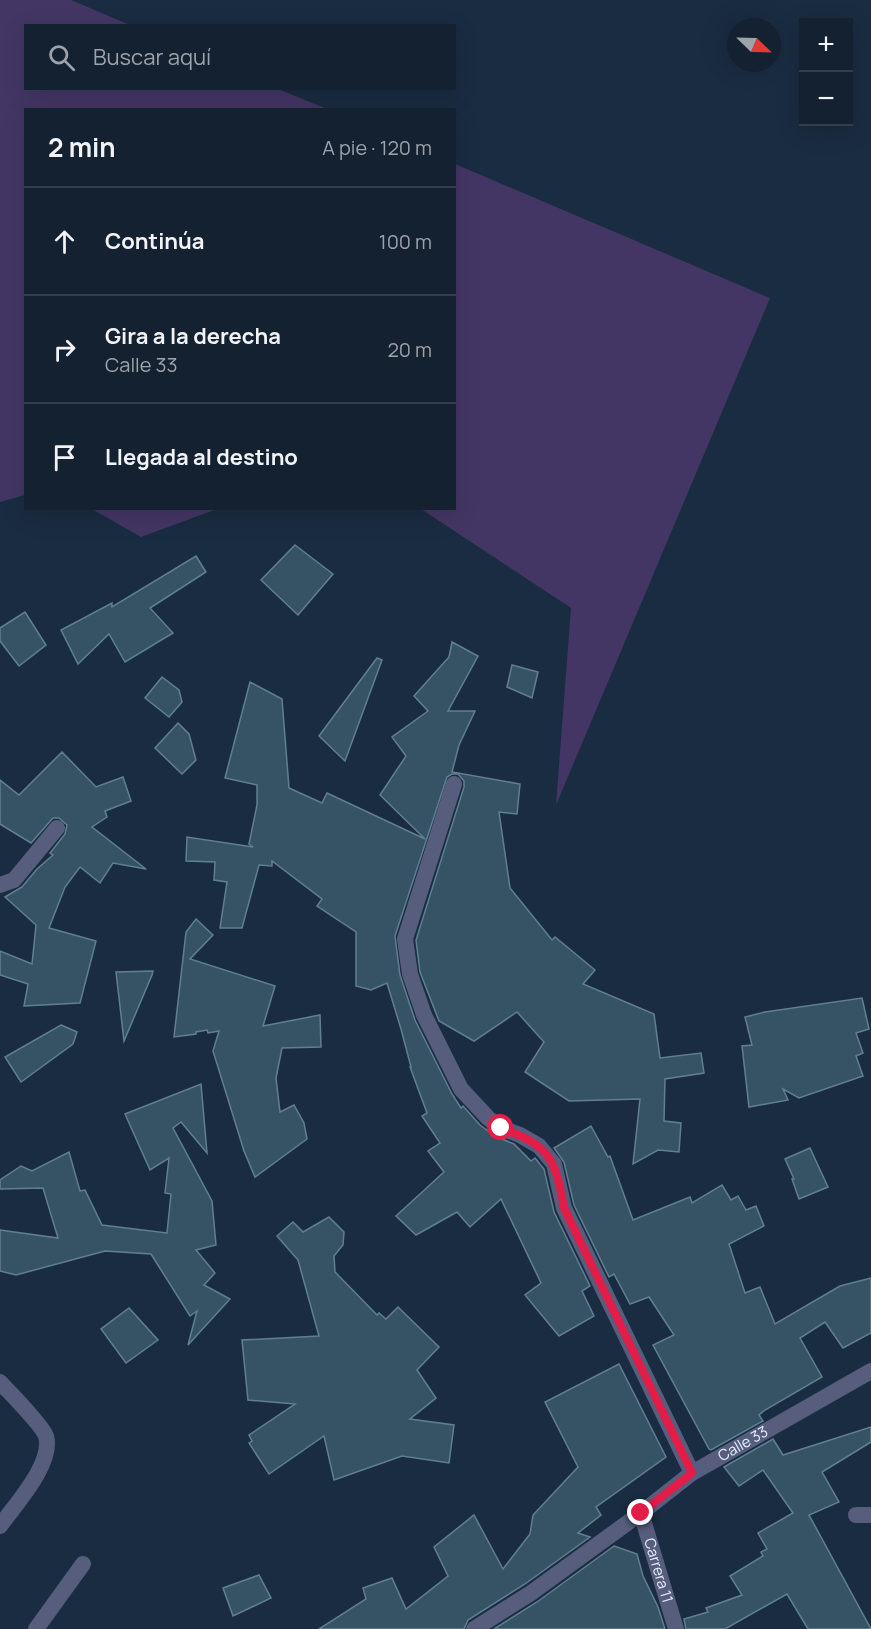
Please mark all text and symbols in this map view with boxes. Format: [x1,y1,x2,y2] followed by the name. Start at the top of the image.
[727,18,781,72] north arrow
[799,18,853,126] map controls
[799,18,853,72] button: +
[24,24,456,90] search box
[45,41,78,74] icon: search
[93,42,211,72] text: Buscar aquí
[799,72,853,126] button: −
[48,129,116,165] text: 2 min
[322,134,432,161] text: A pie · 120 m
[48,225,81,258] icon: ahead
[105,226,205,256] text: Continúa
[379,228,432,255] text: 100 m
[105,321,281,351] text: Gira a la derecha
[48,333,81,366] icon: right
[387,336,432,363] text: 20 m
[105,351,178,378] text: Calle 33
[48,441,81,474] icon: arrive
[105,442,298,472] text: Llegada al destino
[487,1114,513,1140] route start
[714,1421,772,1466] street label: Calle 33
[627,1499,653,1525] route end
[639,1535,678,1605] street label: Carrera 11

